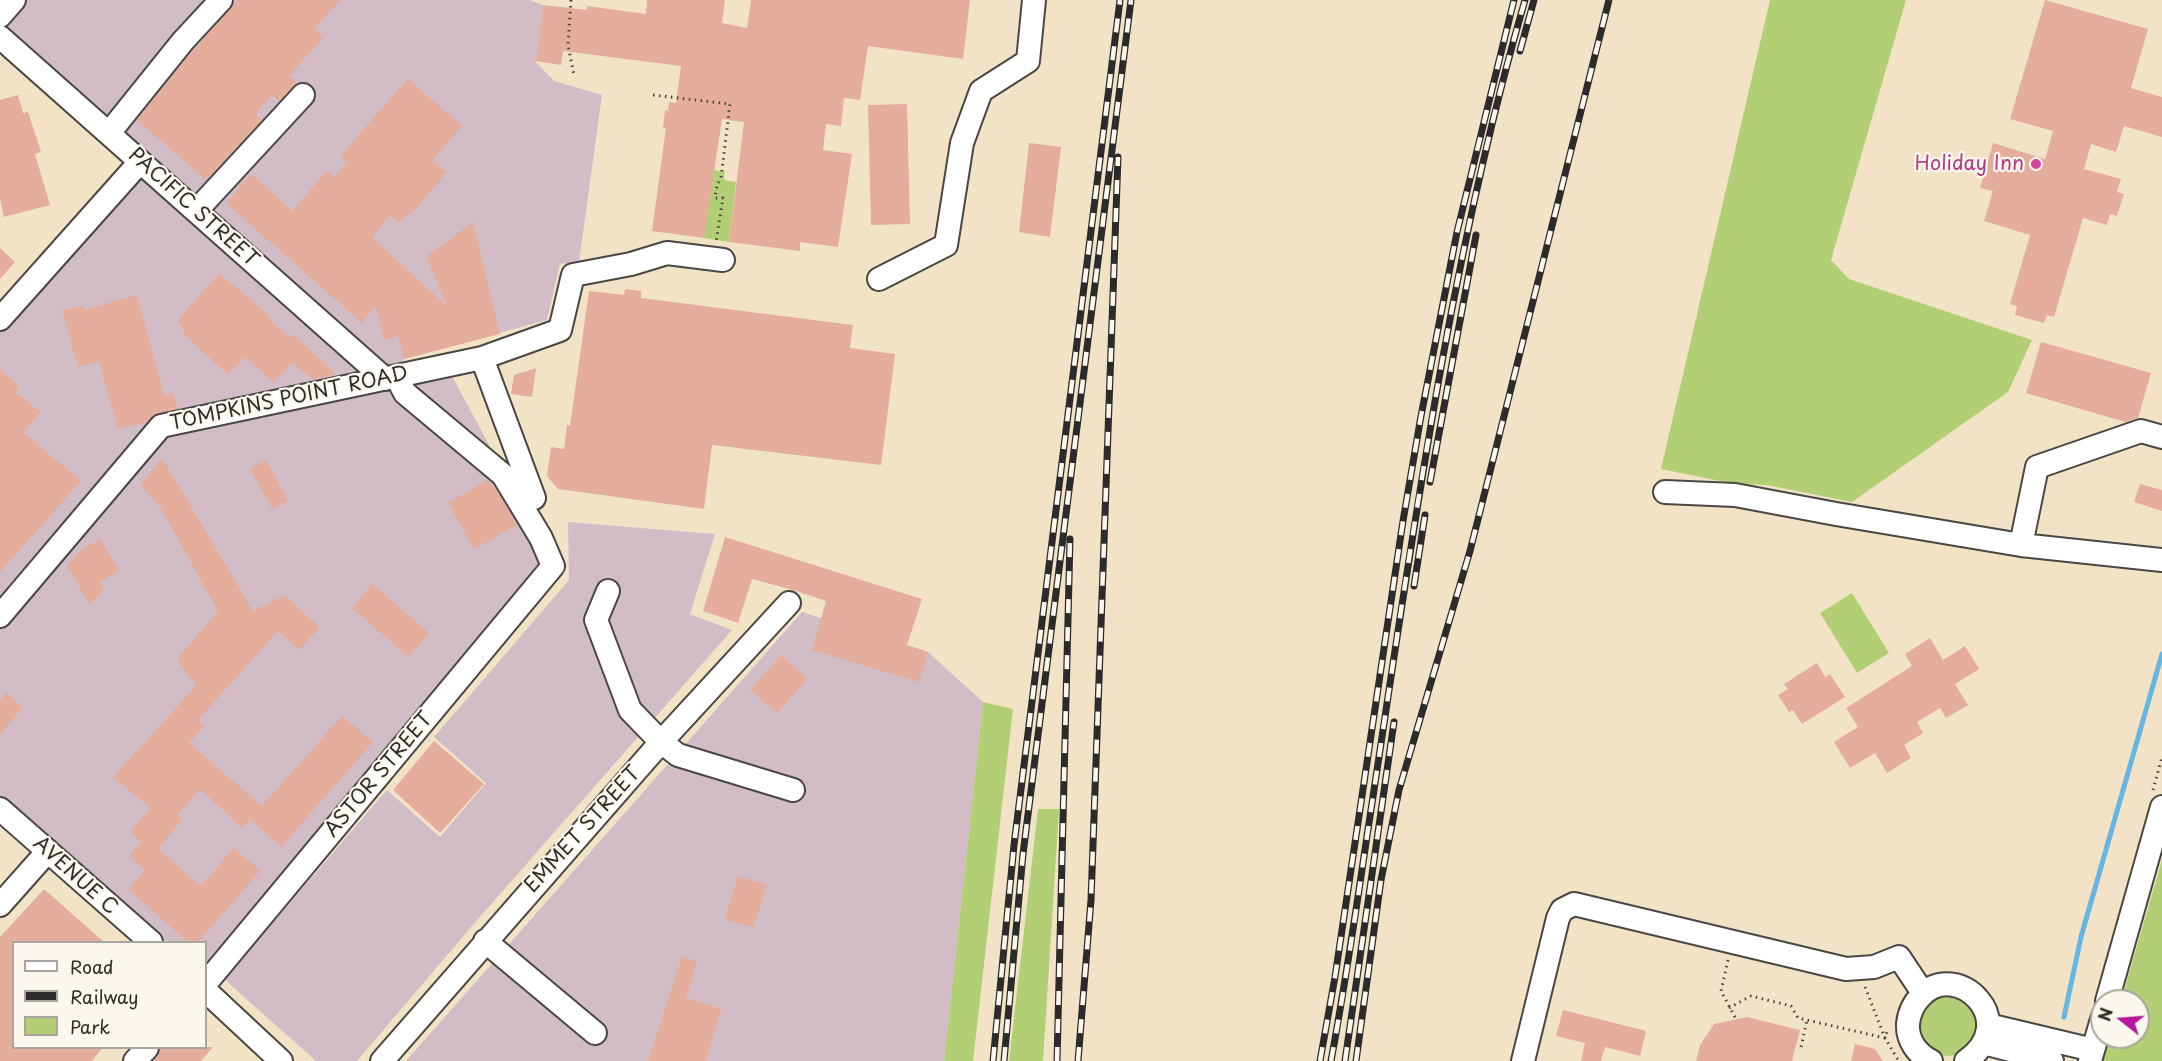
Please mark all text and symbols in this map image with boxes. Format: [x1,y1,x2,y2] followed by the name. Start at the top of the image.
[123,143,263,273] street label: PACIFIC STREET
[1915,152,2024,176] place label: Holiday Inn
[2029,157,2043,171] marker: Holiday Inn
[168,362,410,436] street label: TOMPKINS POINT ROAD
[320,708,438,842] street label: ASTOR STREET
[520,762,646,898] street label: EMMET STREET
[28,832,122,920] street label: AVENUE C
[12,941,207,1049] legend
[70,953,114,980] text: Road
[70,983,138,1010] text: Railway
[2090,989,2150,1049] north arrow
[2091,1005,2118,1024] text: N
[70,1013,110,1040] text: Park

